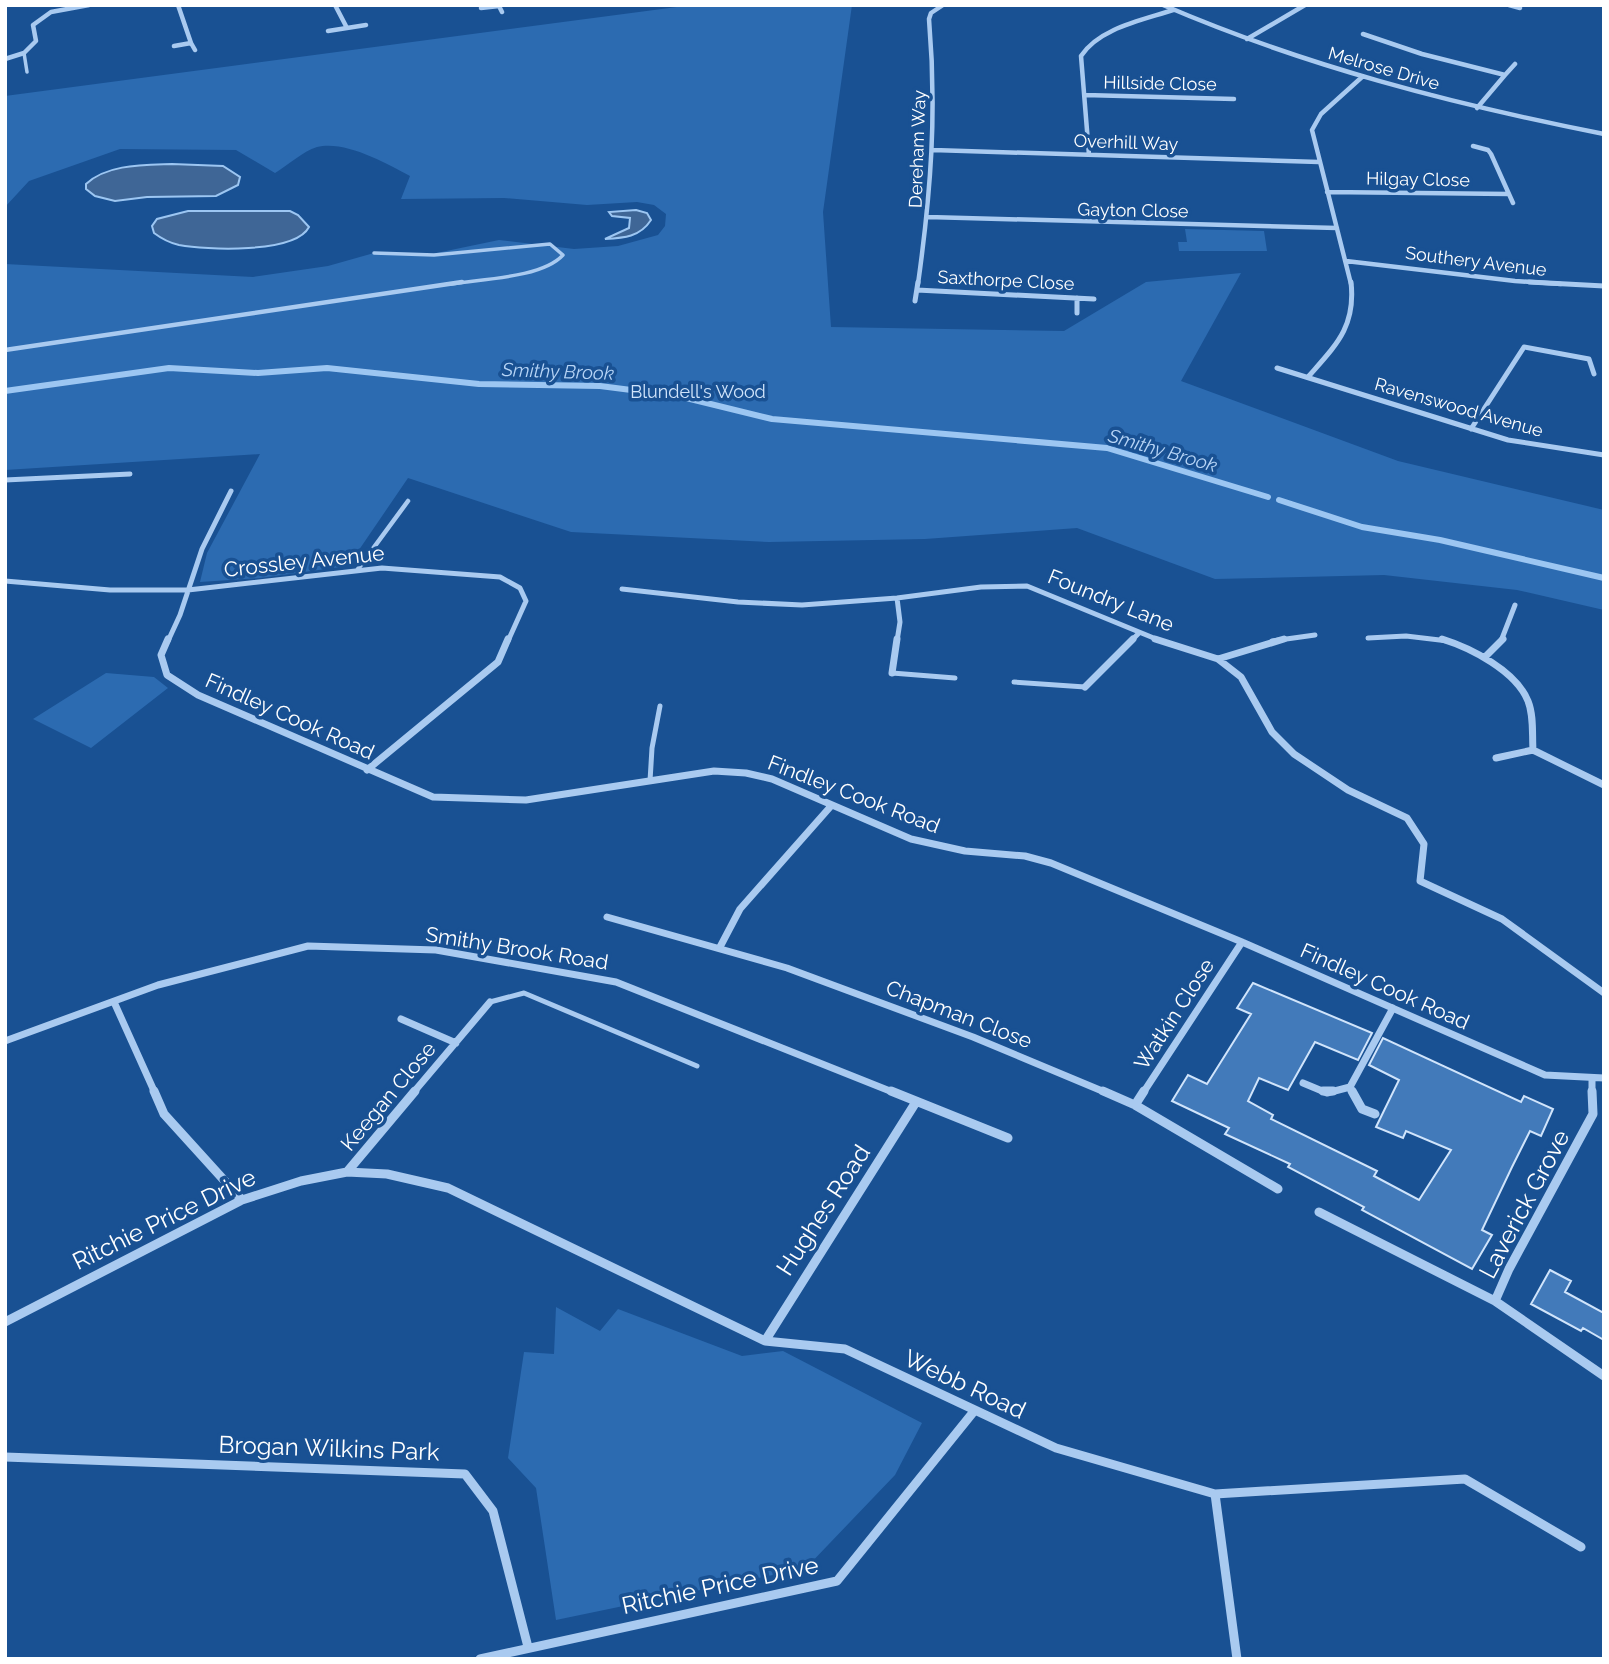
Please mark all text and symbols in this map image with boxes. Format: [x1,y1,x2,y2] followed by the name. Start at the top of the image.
[1326,42,1442,94] street label: Melrose Drive
[1103,72,1217,94] street label: Hillside Close
[904,89,930,208] street label: Dereham Way
[1073,130,1179,154] street label: Overhill Way
[1366,168,1471,190] street label: Hilgay Close
[1077,199,1189,221] street label: Gayton Close
[1404,242,1548,280] street label: Southery Avenue
[937,266,1075,294] street label: Saxthorpe Close
[500,358,615,384] water label: Smithy Brook
[1372,373,1546,441] street label: Ravenswood Avenue
[630,381,766,402] park label: Blundell's Wood
[1105,424,1220,476] water label: Smithy Brook
[223,540,385,582] street label: Crossley Avenue
[1044,563,1178,637] street label: Foundry Lane
[202,667,378,765] street label: Findley Cook Road
[764,750,944,838] street label: Findley Cook Road
[424,921,610,975] street label: Smithy Brook Road
[1297,937,1473,1035] street label: Findley Cook Road
[1129,954,1219,1074] street label: Watkin Close
[882,975,1036,1053] street label: Chapman Close
[335,1036,441,1156] street label: Keegan Close
[1473,1125,1575,1283] street label: Laverick Grove
[770,1139,876,1281] street label: Hughes Road
[68,1162,260,1276] street label: Ritchie Price Drive
[900,1343,1030,1425] street label: Webb Road
[218,1430,440,1466] street label: Brogan Wilkins Park
[619,1550,821,1620] street label: Ritchie Price Drive

